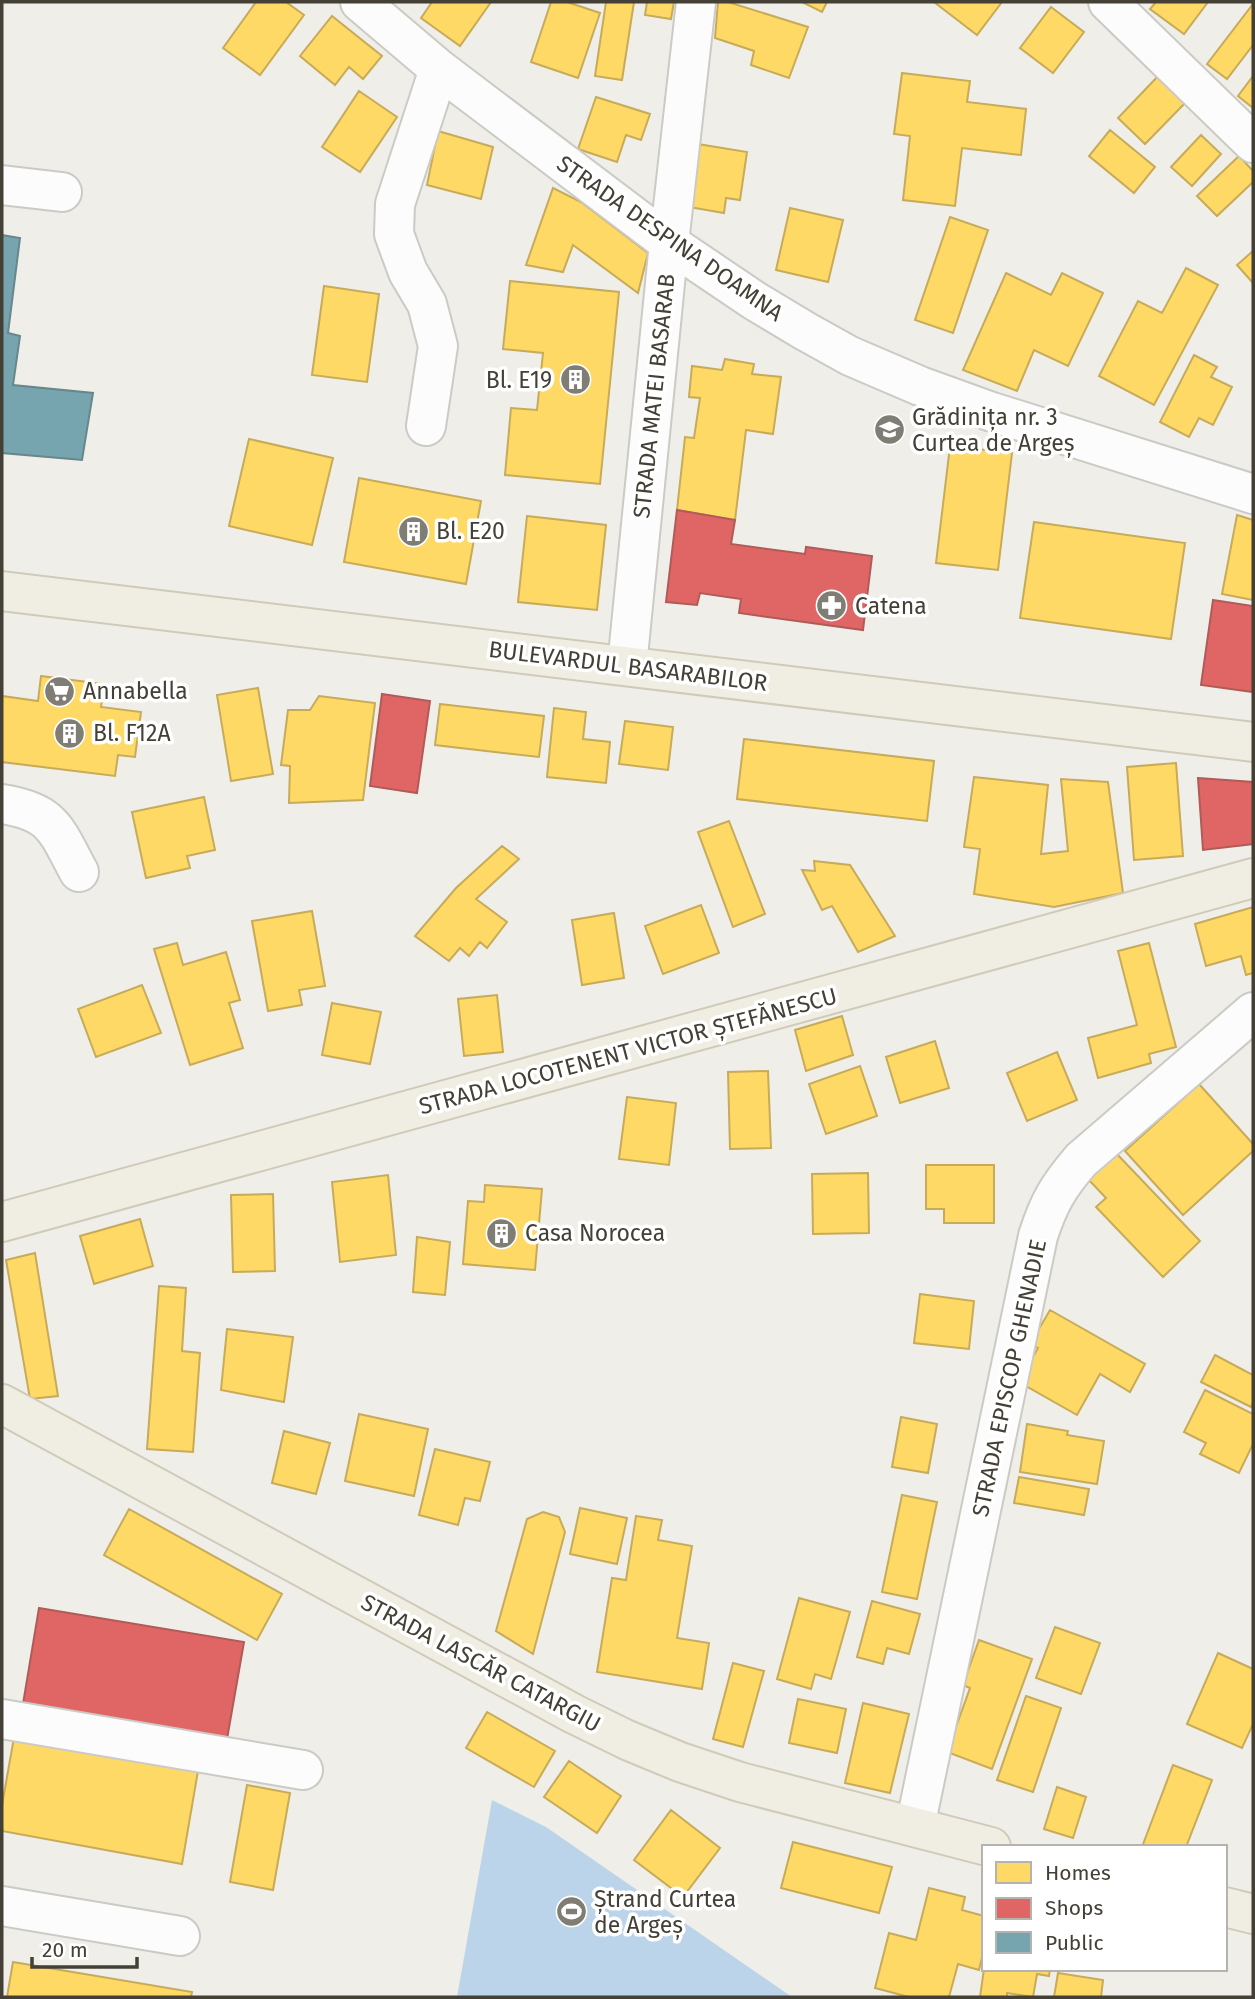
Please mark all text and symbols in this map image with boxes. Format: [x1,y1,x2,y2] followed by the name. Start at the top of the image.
[551,149,789,327] street label: STRADA DESPINA DOAMNA
[627,272,681,520] street label: STRADA MATEI BASARAB
[558,363,592,397] building icon: Bl. E19
[486,366,552,394] place label: Bl. E19
[912,403,1075,458] place label: Grădinița nr. 3 Curtea de Argeș
[872,413,906,447] school or university icon: Grădinița nr. 3 Curtea de Argeș
[396,514,430,548] building icon: Bl. E20
[436,517,505,545] place label: Bl. E20
[815,589,849,623] pharmacy icon: Catena
[855,592,927,620] place label: Catena
[487,635,769,697] street label: BULEVARDUL BASARABILOR
[43,674,77,708] supermarket icon: Annabella
[83,677,188,705] place label: Annabella
[53,716,87,750] building icon: Bl. F12A
[93,719,171,747] place label: Bl. F12A
[416,982,840,1121] street label: STRADA LOCOTENENT VICTOR ȘTEFĂNESCU
[485,1216,519,1250] building icon: Casa Norocea
[525,1219,665,1247] place label: Casa Norocea
[966,1237,1052,1519] street label: STRADA EPISCOP GHENADIE
[356,1588,606,1738] street label: STRADA LASCĂR CATARGIU
[982,1845,1227,1971] legend
[1045,1860,1111,1886] text: Homes
[594,1885,736,1940] place label: Ștrand Curtea de Argeș
[554,1895,588,1929] sports icon: Ștrand Curtea de Argeș
[1045,1895,1103,1921] text: Shops
[32,1926,136,1970] scale bar
[1045,1930,1103,1956] text: Public
[42,1937,88,1963] text: 20 m

